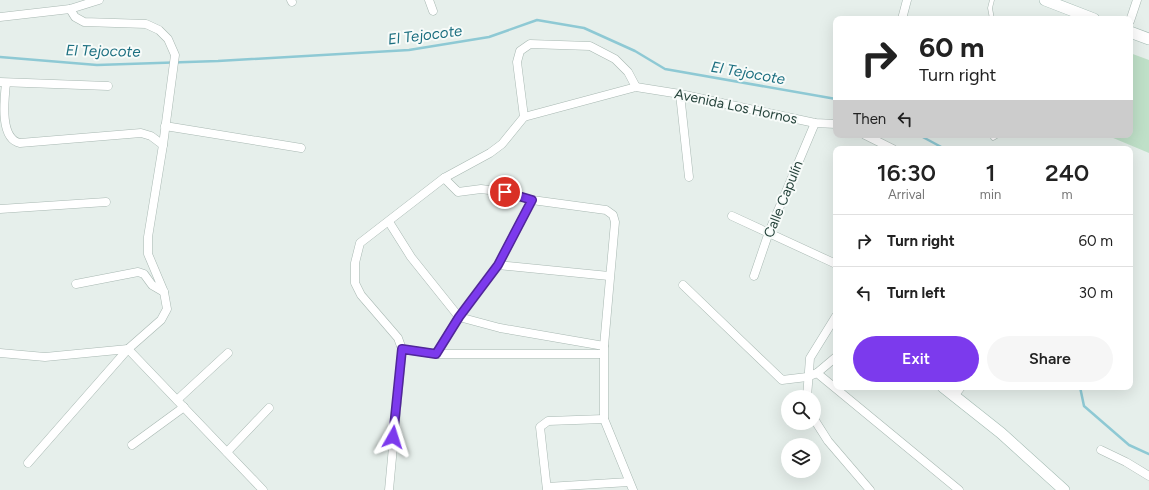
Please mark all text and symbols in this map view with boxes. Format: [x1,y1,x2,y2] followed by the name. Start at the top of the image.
[387,22,463,48] water label: El Tejocote
[919,30,984,64] text: 60 m
[853,32,905,84] icon: right
[65,41,141,61] water label: El Tejocote
[710,58,786,88] water label: El Tejocote
[919,64,996,86] text: Turn right
[673,85,799,128] street label: Avenida Los Hornos
[894,108,916,130] icon: left
[853,110,886,128] text: Then
[760,158,807,240] street label: Calle Capulín
[877,158,936,187] text: 16:30
[985,158,996,187] text: 1
[1045,158,1089,187] text: 240
[488,175,522,209] pin
[494,181,516,203] icon: arrive
[888,187,925,202] text: Arrival
[980,187,1001,202] text: min
[1062,187,1073,202] text: m
[853,230,875,252] icon: right
[887,232,955,250] text: Turn right
[1078,232,1113,250] text: 60 m
[853,282,875,304] icon: left
[887,284,945,302] text: Turn left
[1079,284,1113,302] text: 30 m
[853,336,979,382] button: Exit
[987,336,1113,382] button: Share
[781,390,821,478] map controls
[781,390,821,430] button: search
[372,416,414,458] position arrow
[781,438,821,478] button: layers

